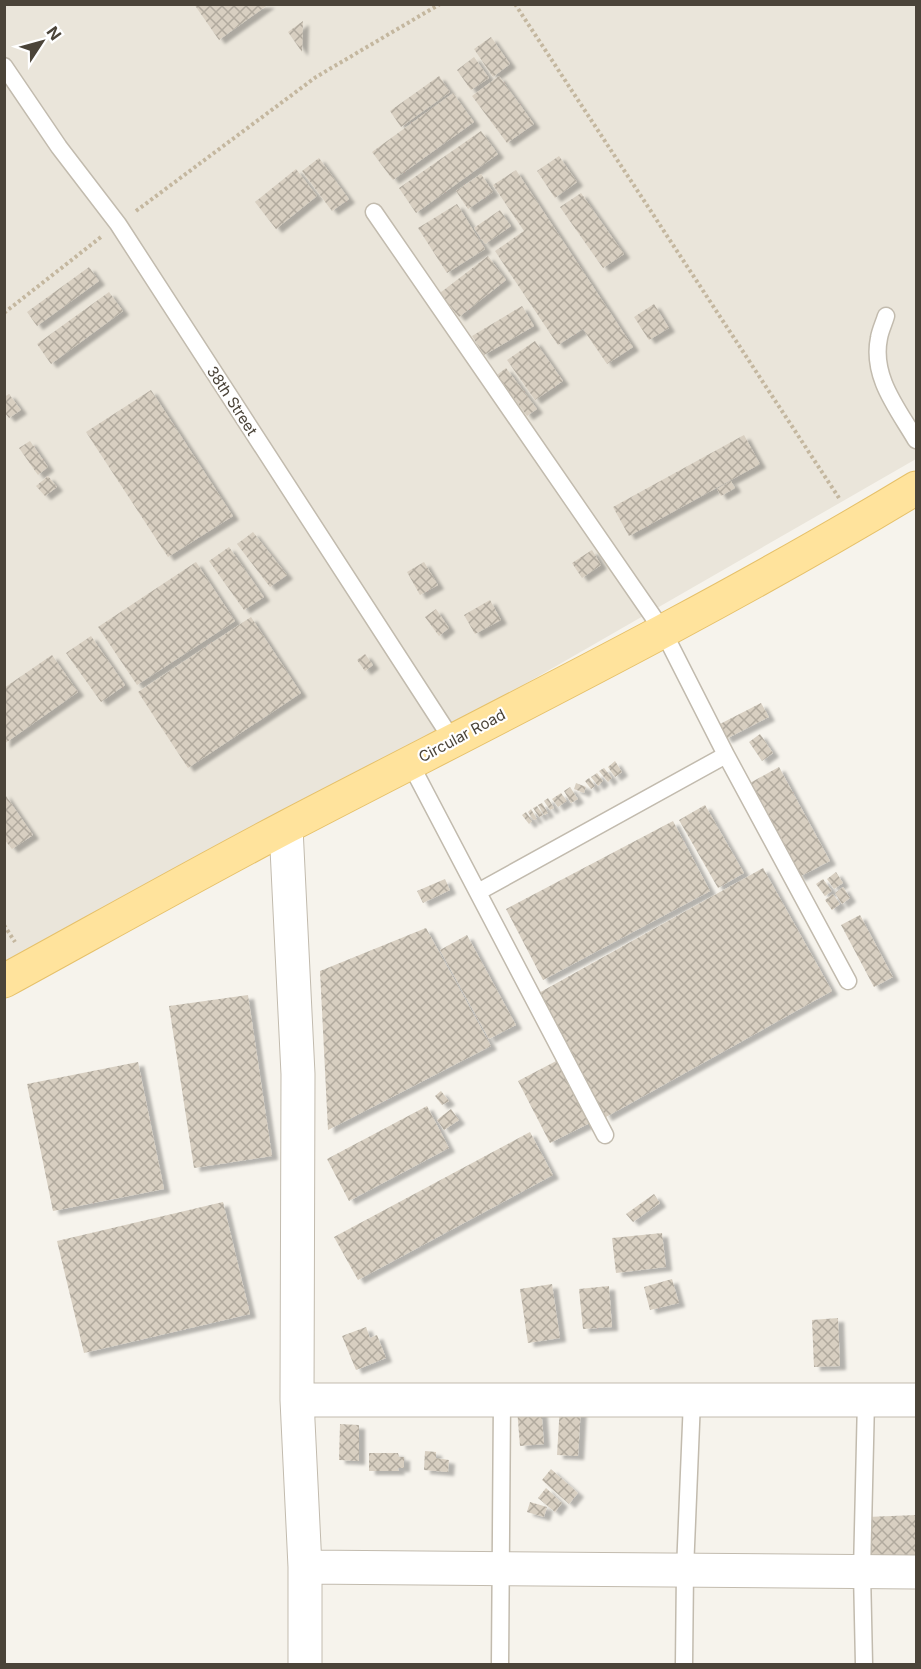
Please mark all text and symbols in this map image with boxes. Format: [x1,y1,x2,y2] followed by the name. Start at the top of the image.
[12,12,72,72] north arrow
[42,22,66,44] text: N
[203,362,262,439] street label: 38th Street
[415,705,508,766] street label: Circular Road

